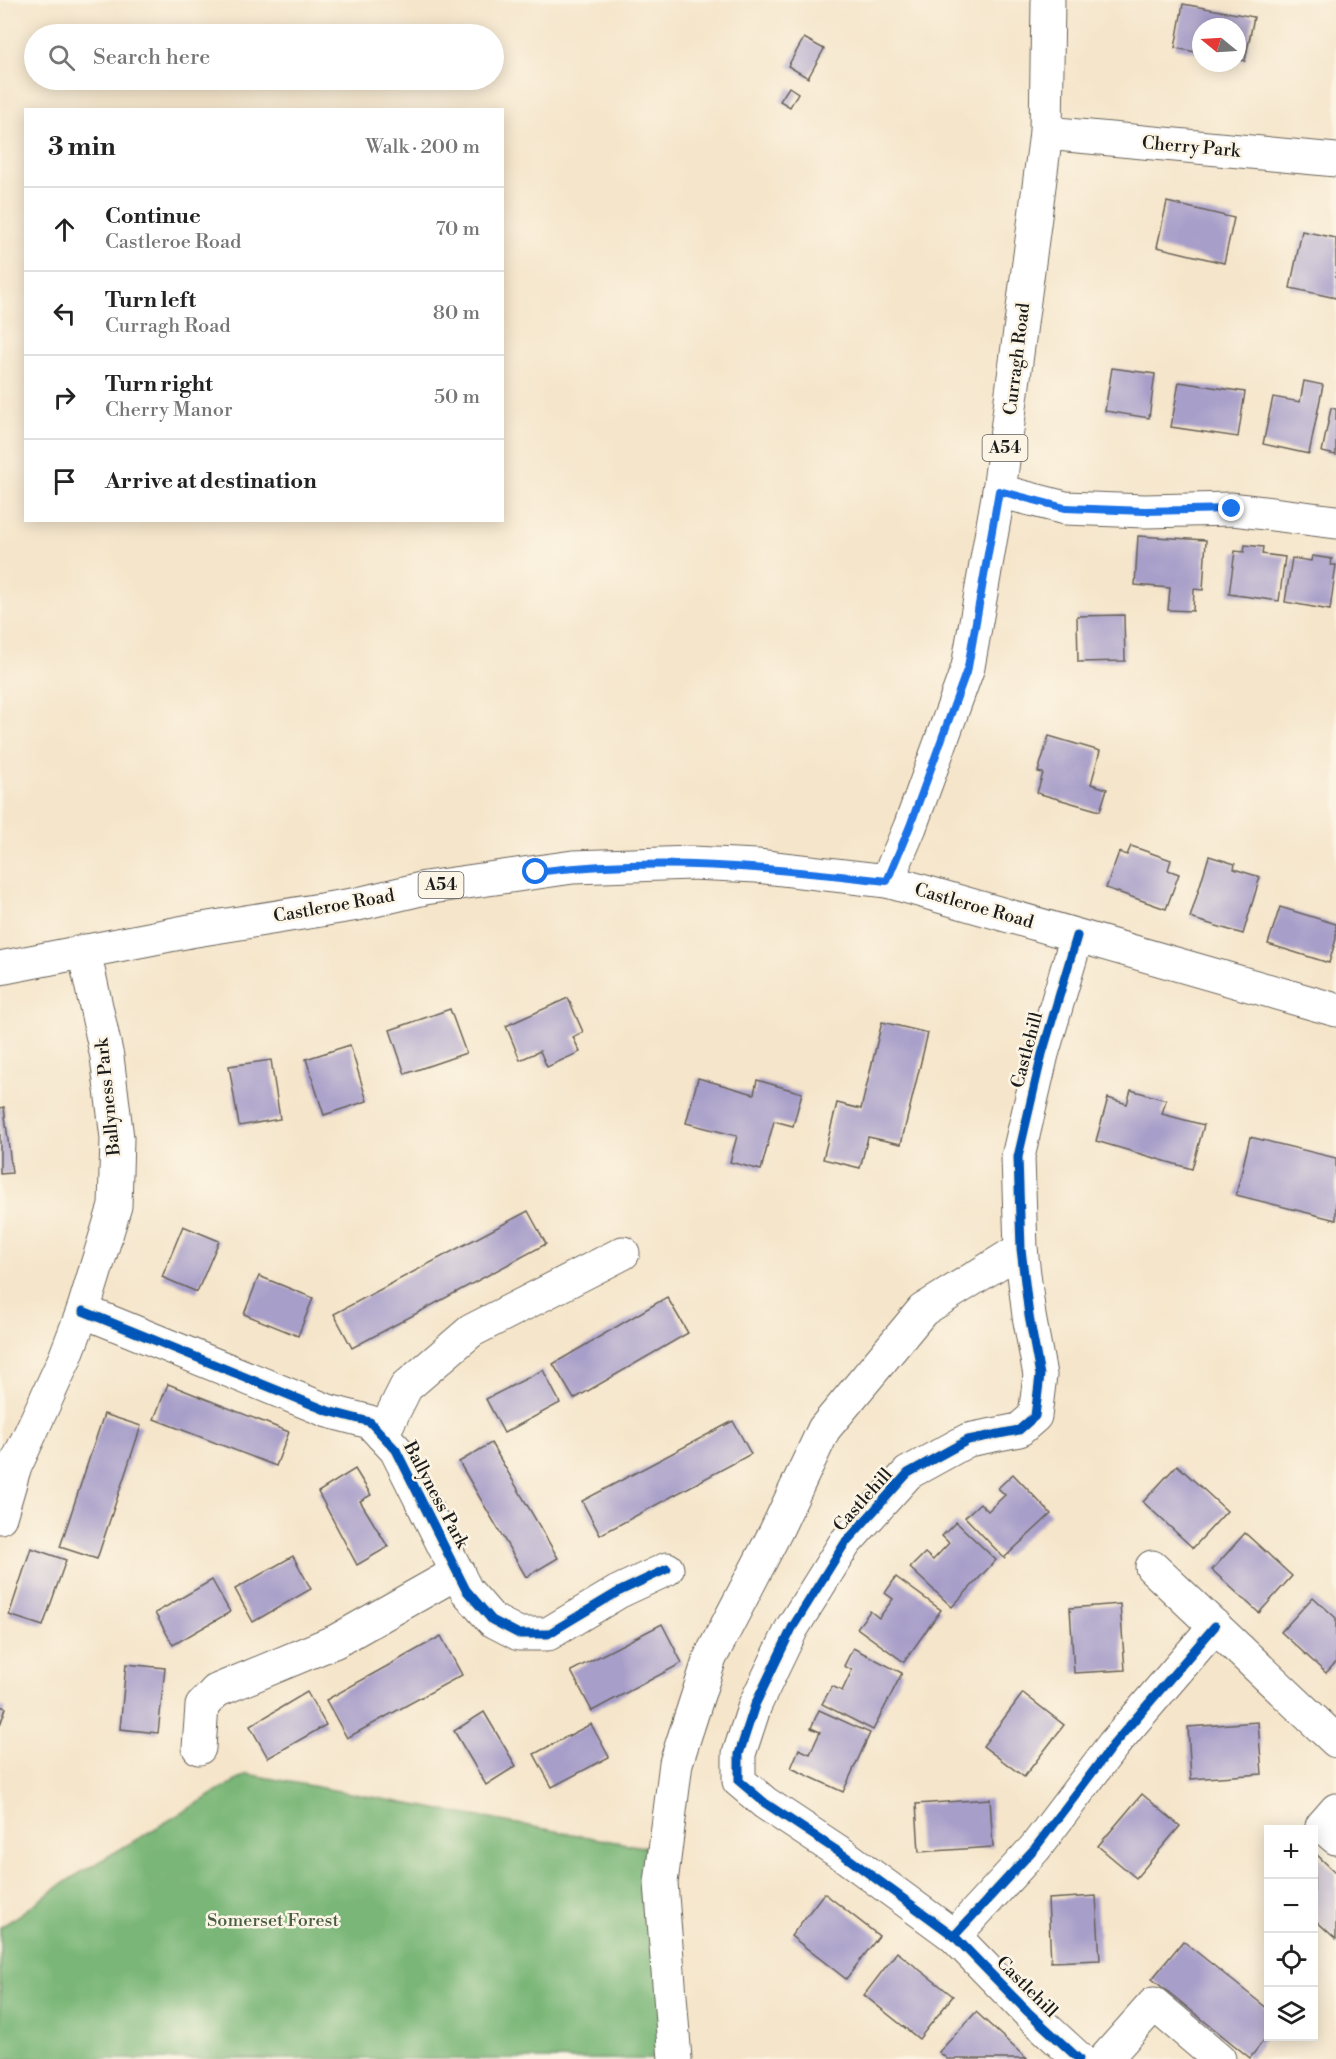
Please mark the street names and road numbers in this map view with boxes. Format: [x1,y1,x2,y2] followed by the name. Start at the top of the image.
[1141,131,1243,163] street label: Cherry Park
[999,301,1035,417] street label: Curragh Road
[982,435,1028,461] road number: A54
[418,872,464,898] road number: A54
[912,878,1037,934] street label: Castleroe Road
[272,884,397,928] street label: Castleroe Road
[1006,1009,1048,1091] street label: Castlehill
[90,1036,126,1158] street label: Ballyness Park
[398,1437,475,1554] street label: Ballyness Park
[828,1463,898,1537] street label: Castlehill
[991,1951,1063,2023] street label: Castlehill

